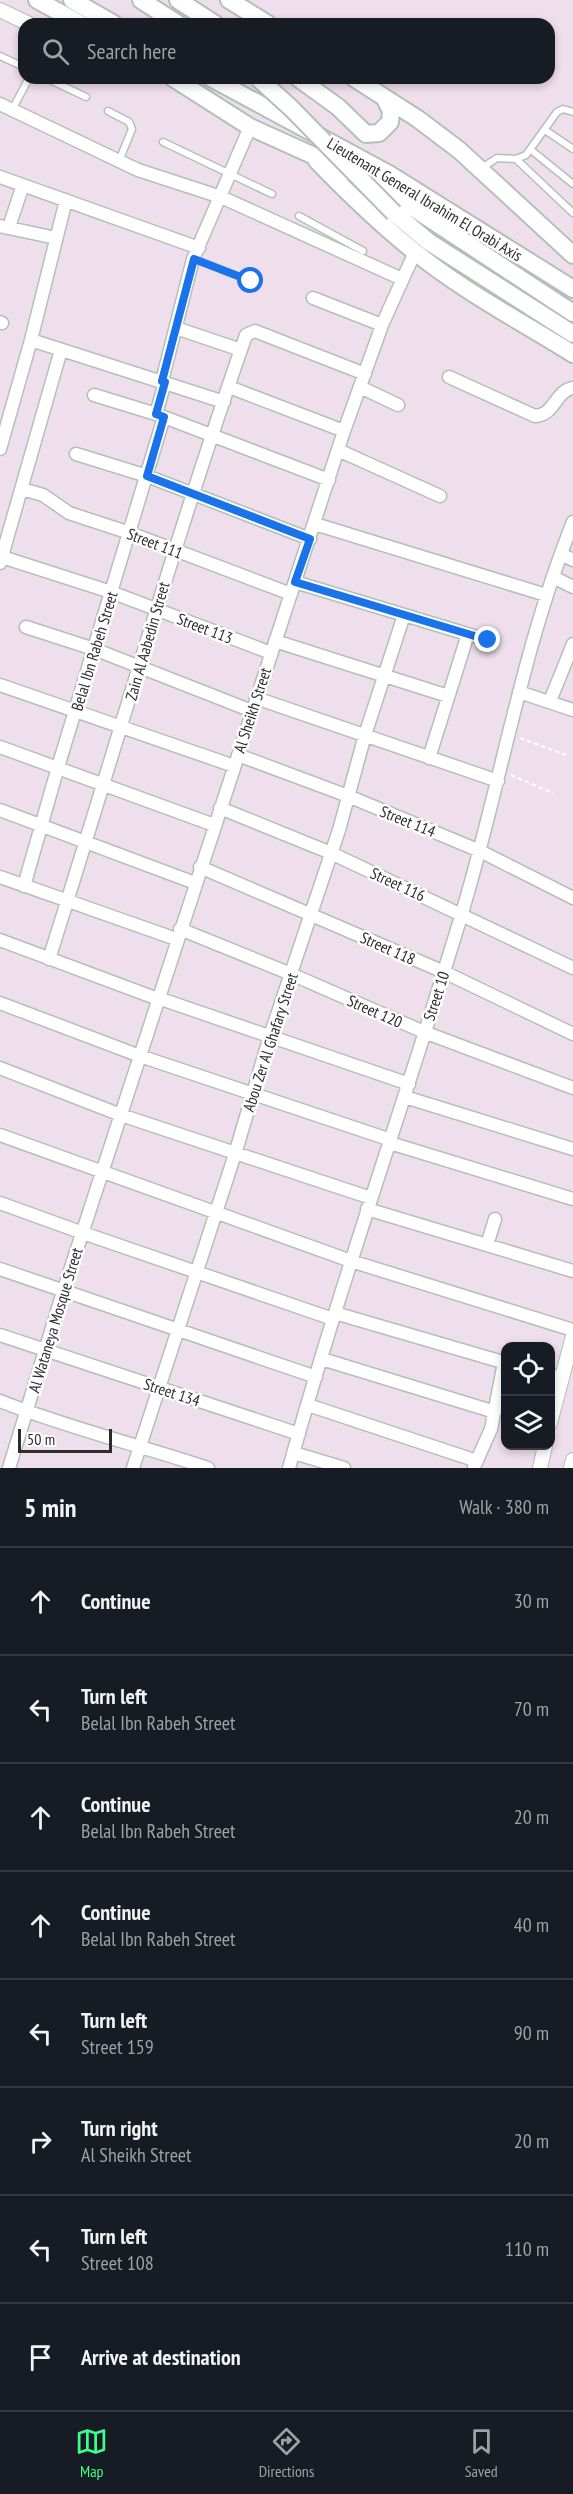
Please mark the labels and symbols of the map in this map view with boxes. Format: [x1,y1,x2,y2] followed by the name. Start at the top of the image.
[324,133,526,265] street label: Lieutenant General Ibrahim El Orabi Axis
[237,267,263,293] route start
[124,523,186,563] street label: Street 111
[121,579,174,703] street label: Zain Al Aabedin Street
[66,588,122,713] street label: Belal Ibn Rabeh Street
[174,608,236,648] street label: Street 113
[474,626,500,652] route end
[229,664,275,755] street label: Al Sheikh Street
[377,801,439,841] street label: Street 114
[367,863,429,905] street label: Street 116
[357,927,419,969] street label: Street 118
[238,969,302,1114] street label: Abou Zer Al Ghafary Street
[419,969,453,1023] street label: Street 10
[344,990,406,1032] street label: Street 120
[23,1245,87,1395] street label: Al Wataneya Mosque Street
[141,1374,203,1410] street label: Street 134
[18,1426,112,1454] scale bar

